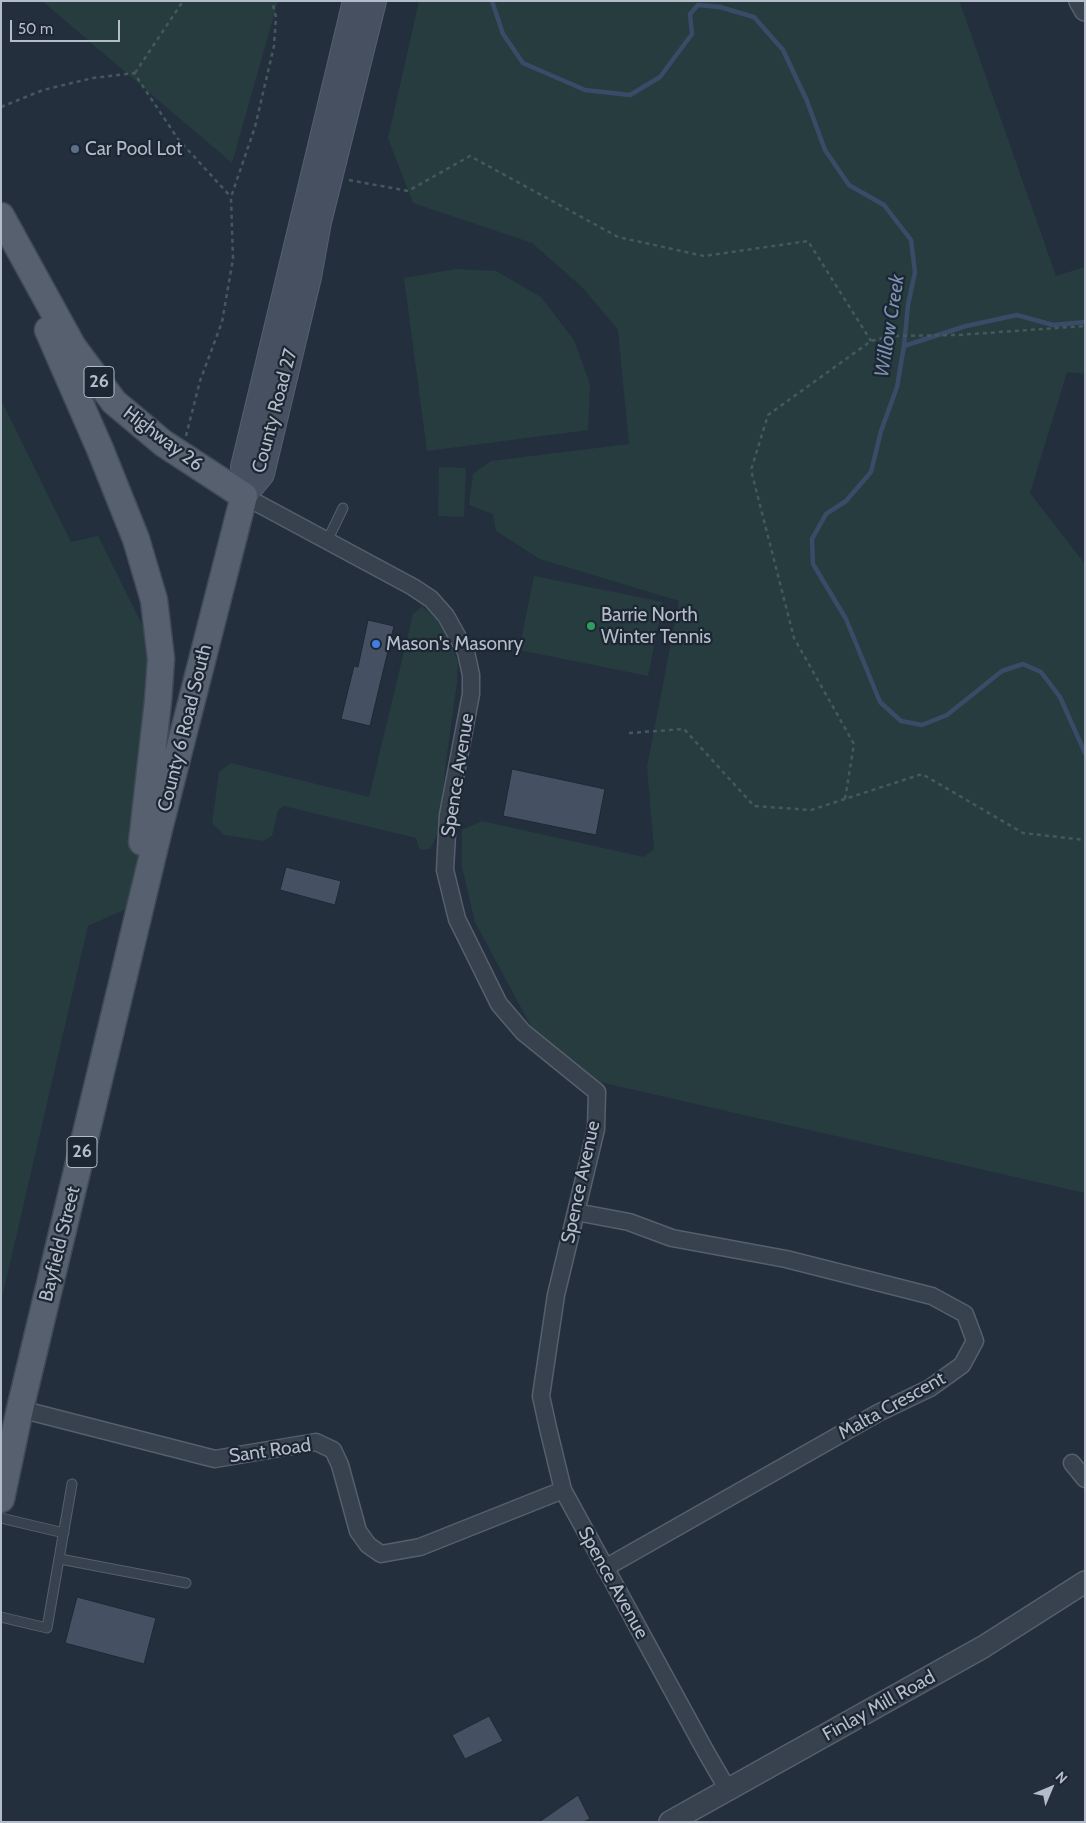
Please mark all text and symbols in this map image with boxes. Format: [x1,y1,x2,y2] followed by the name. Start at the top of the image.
[12,10,122,42] scale bar
[18,20,53,38] text: 50 m
[85,138,182,160] place label: Car Pool Lot
[69,143,81,155] marker: Car Pool Lot
[870,273,910,379] water label: Willow Creek
[247,346,303,476] street label: County Road 27
[84,367,114,398] road number: 26
[119,402,207,476] street label: Highway 26
[601,604,711,648] place label: Barrie North Winter Tennis
[585,620,597,632] marker: Barrie North Winter Tennis
[386,633,523,655] place label: Mason's Masonry
[370,638,382,650] marker: Mason's Masonry
[153,642,217,814] street label: County 6 Road South
[437,712,479,838] street label: Spence Avenue
[557,1119,605,1245] street label: Spence Avenue
[67,1136,97,1168] road number: 26
[35,1184,85,1304] street label: Bayfield Street
[835,1367,949,1445] street label: Malta Crescent
[228,1434,312,1468] street label: Sant Road
[573,1523,653,1643] street label: Spence Avenue
[819,1666,939,1746] street label: Finlay Mill Road
[1026,1763,1076,1813] north arrow
[1052,1768,1071,1787] text: N

